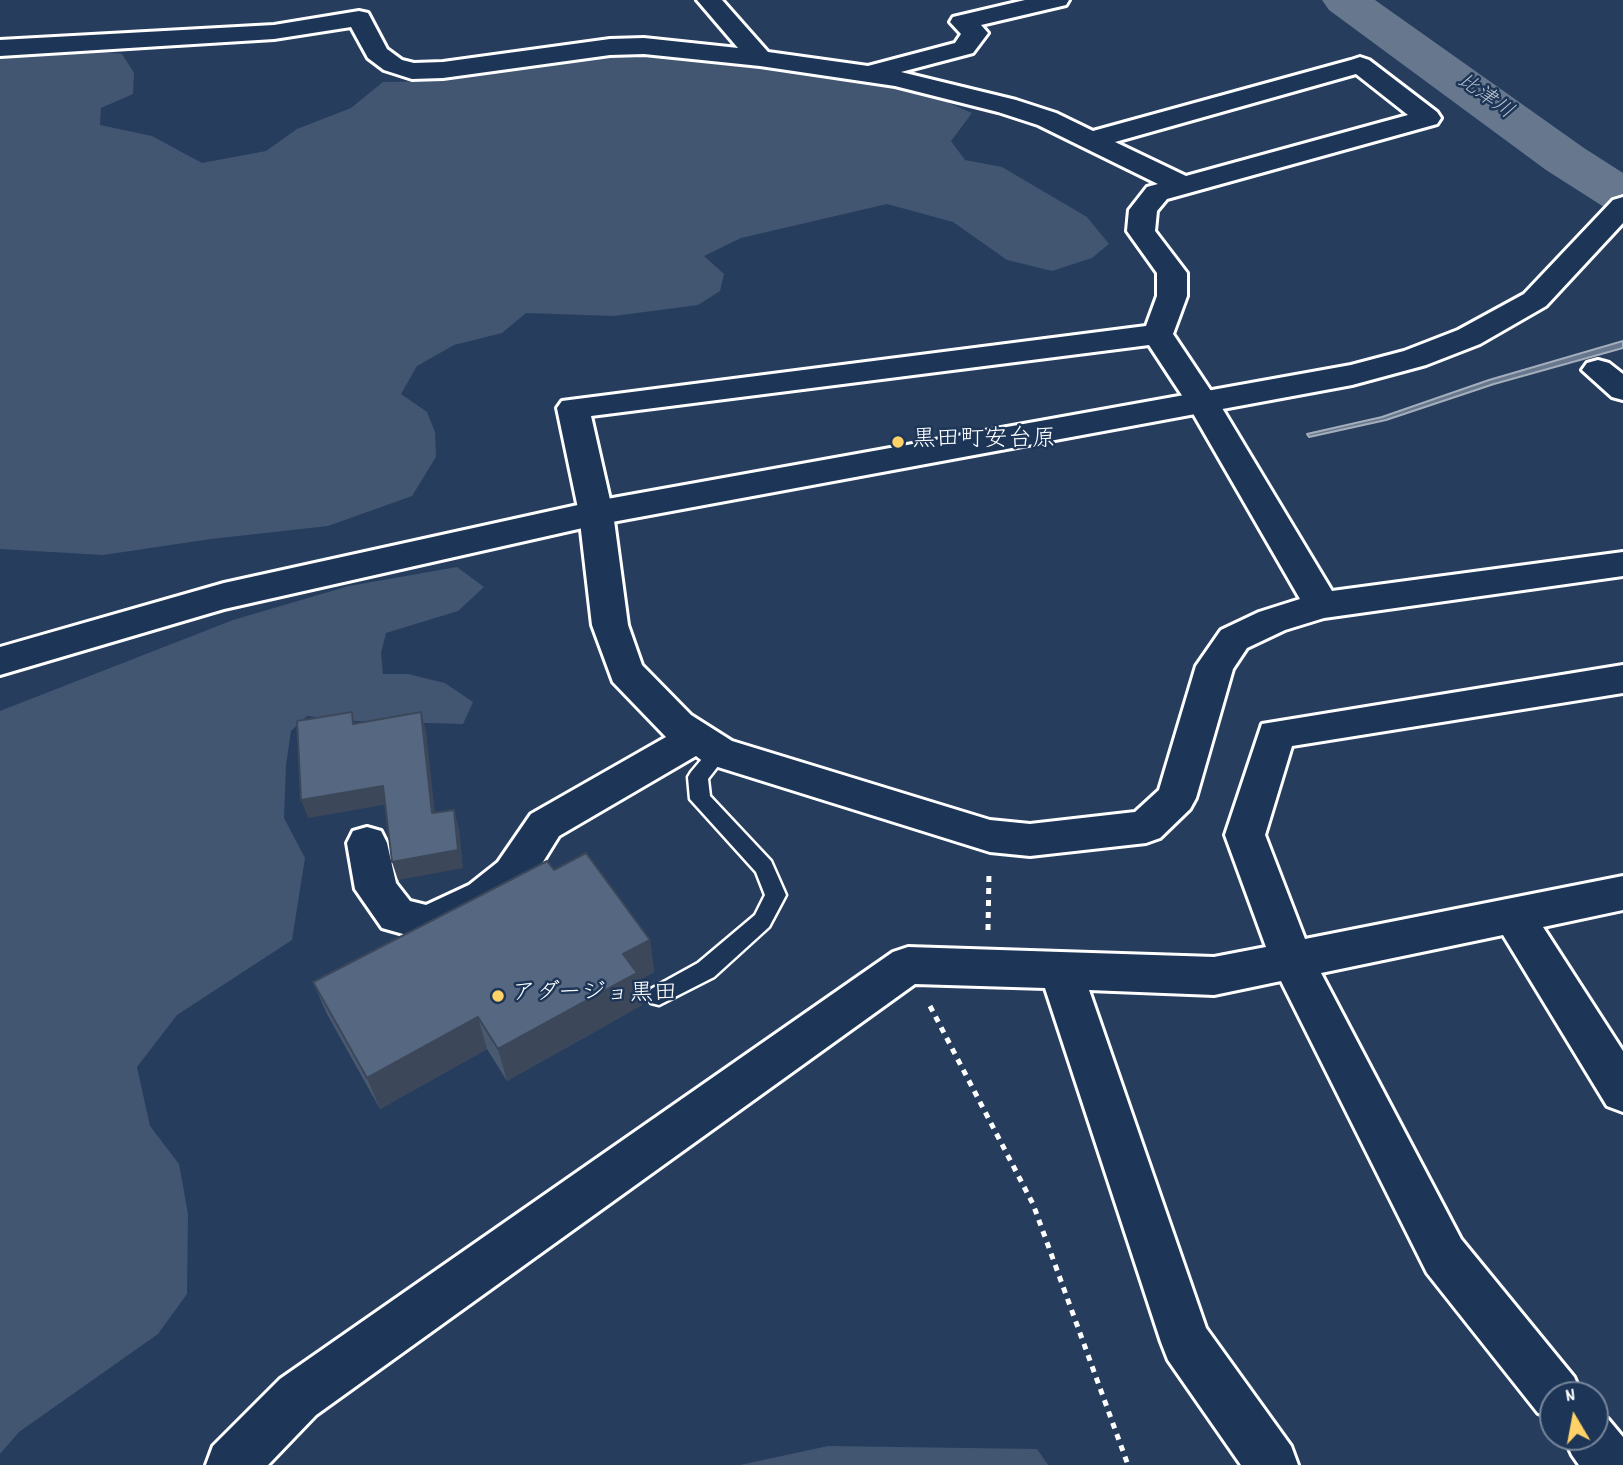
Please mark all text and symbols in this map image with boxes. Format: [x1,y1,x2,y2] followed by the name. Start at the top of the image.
[1451,70,1517,126] water label: 比津川
[912,428,1056,456] place label: 黒田町安台原
[890,434,906,450] marker: 黒田町安台原
[512,982,678,1010] place label: アダージョ黒田
[490,988,506,1004] marker: アダージョ黒田
[1539,1381,1609,1451] north arrow
[1564,1383,1578,1411] text: N

